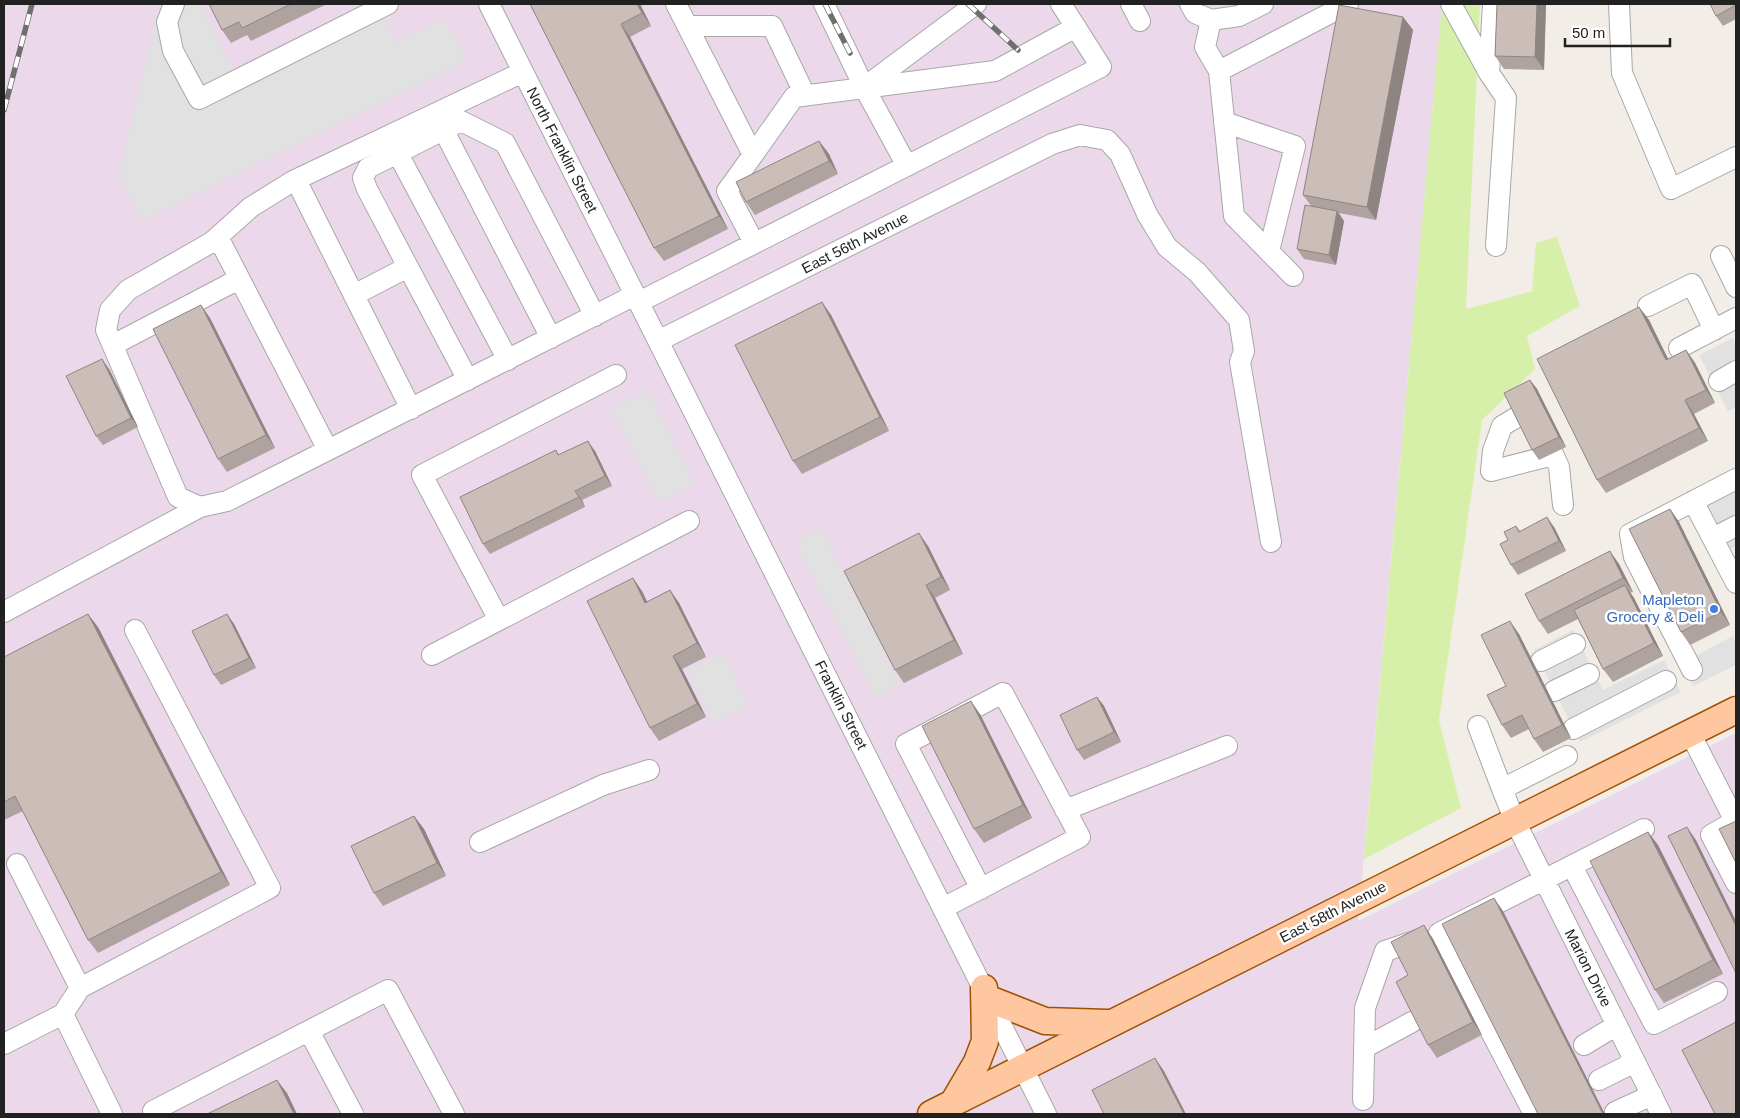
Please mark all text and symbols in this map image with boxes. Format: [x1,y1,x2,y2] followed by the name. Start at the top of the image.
[1565,15,1670,47] scale bar
[1572,24,1605,41] text: 50 m
[523,84,602,216] street label: North Franklin Street
[799,208,911,277] street label: East 56th Avenue
[1606,591,1704,625] place label: Mapleton Grocery & Deli
[1708,603,1720,615] marker: Mapleton Grocery & Deli
[812,657,872,753] street label: Franklin Street
[1277,877,1389,946] street label: East 58th Avenue
[1562,926,1615,1010] street label: Marion Drive

